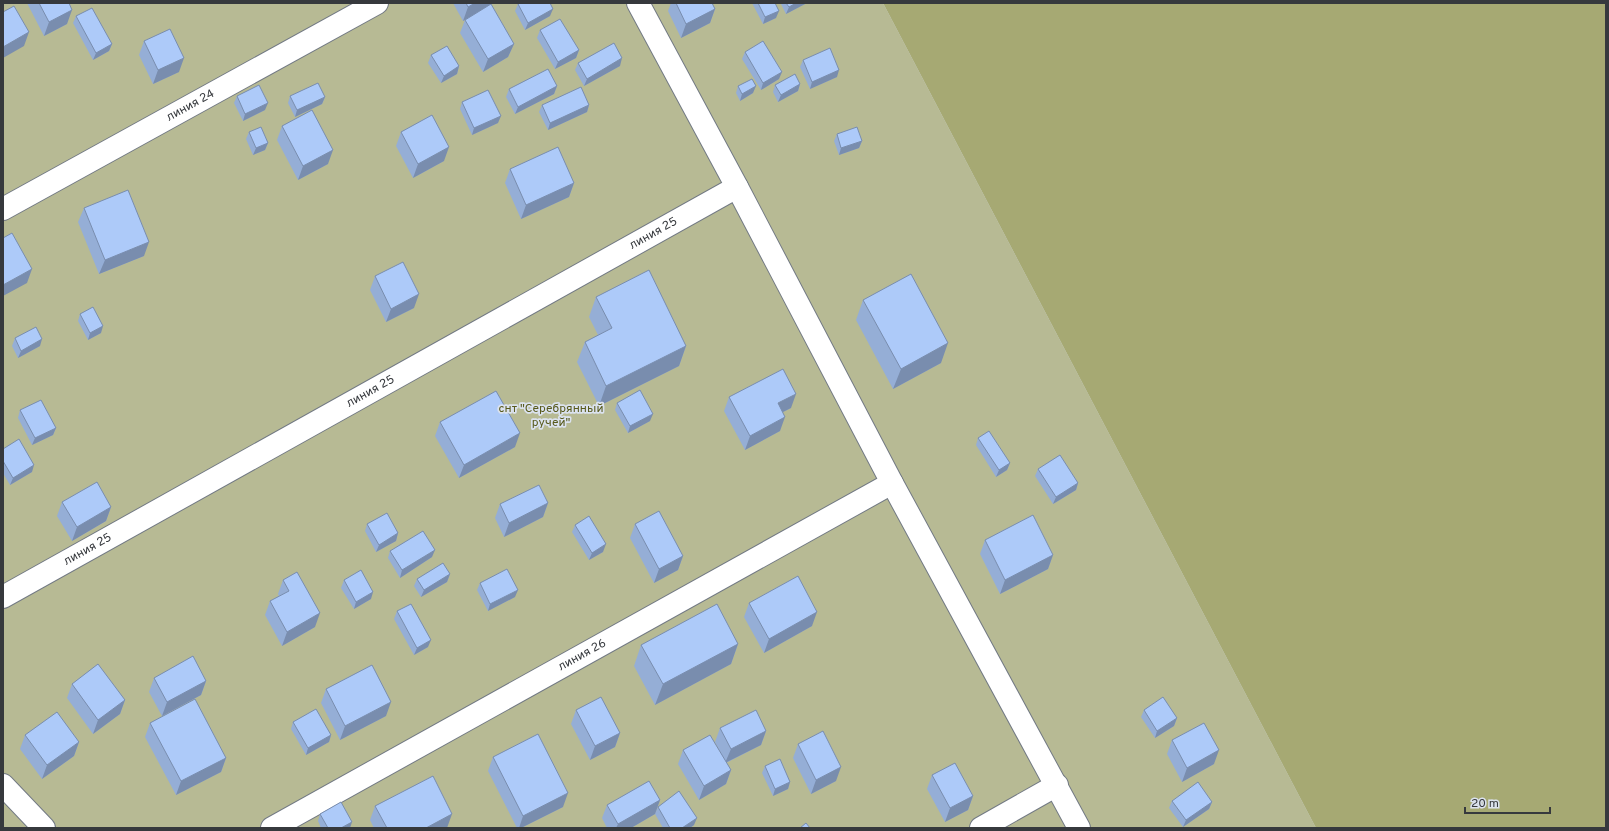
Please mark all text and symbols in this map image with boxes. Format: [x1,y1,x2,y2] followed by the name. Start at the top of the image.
[163,86,218,126] street label: линия 24
[626,214,680,254] street label: линия 25
[343,372,398,412] street label: линия 25
[498,401,604,431] park label: снт "Серебрянный ручей"
[61,530,115,570] street label: линия 25
[555,636,609,675] street label: линия 26
[1465,789,1550,815] scale bar
[1471,796,1499,812] text: 20 m

